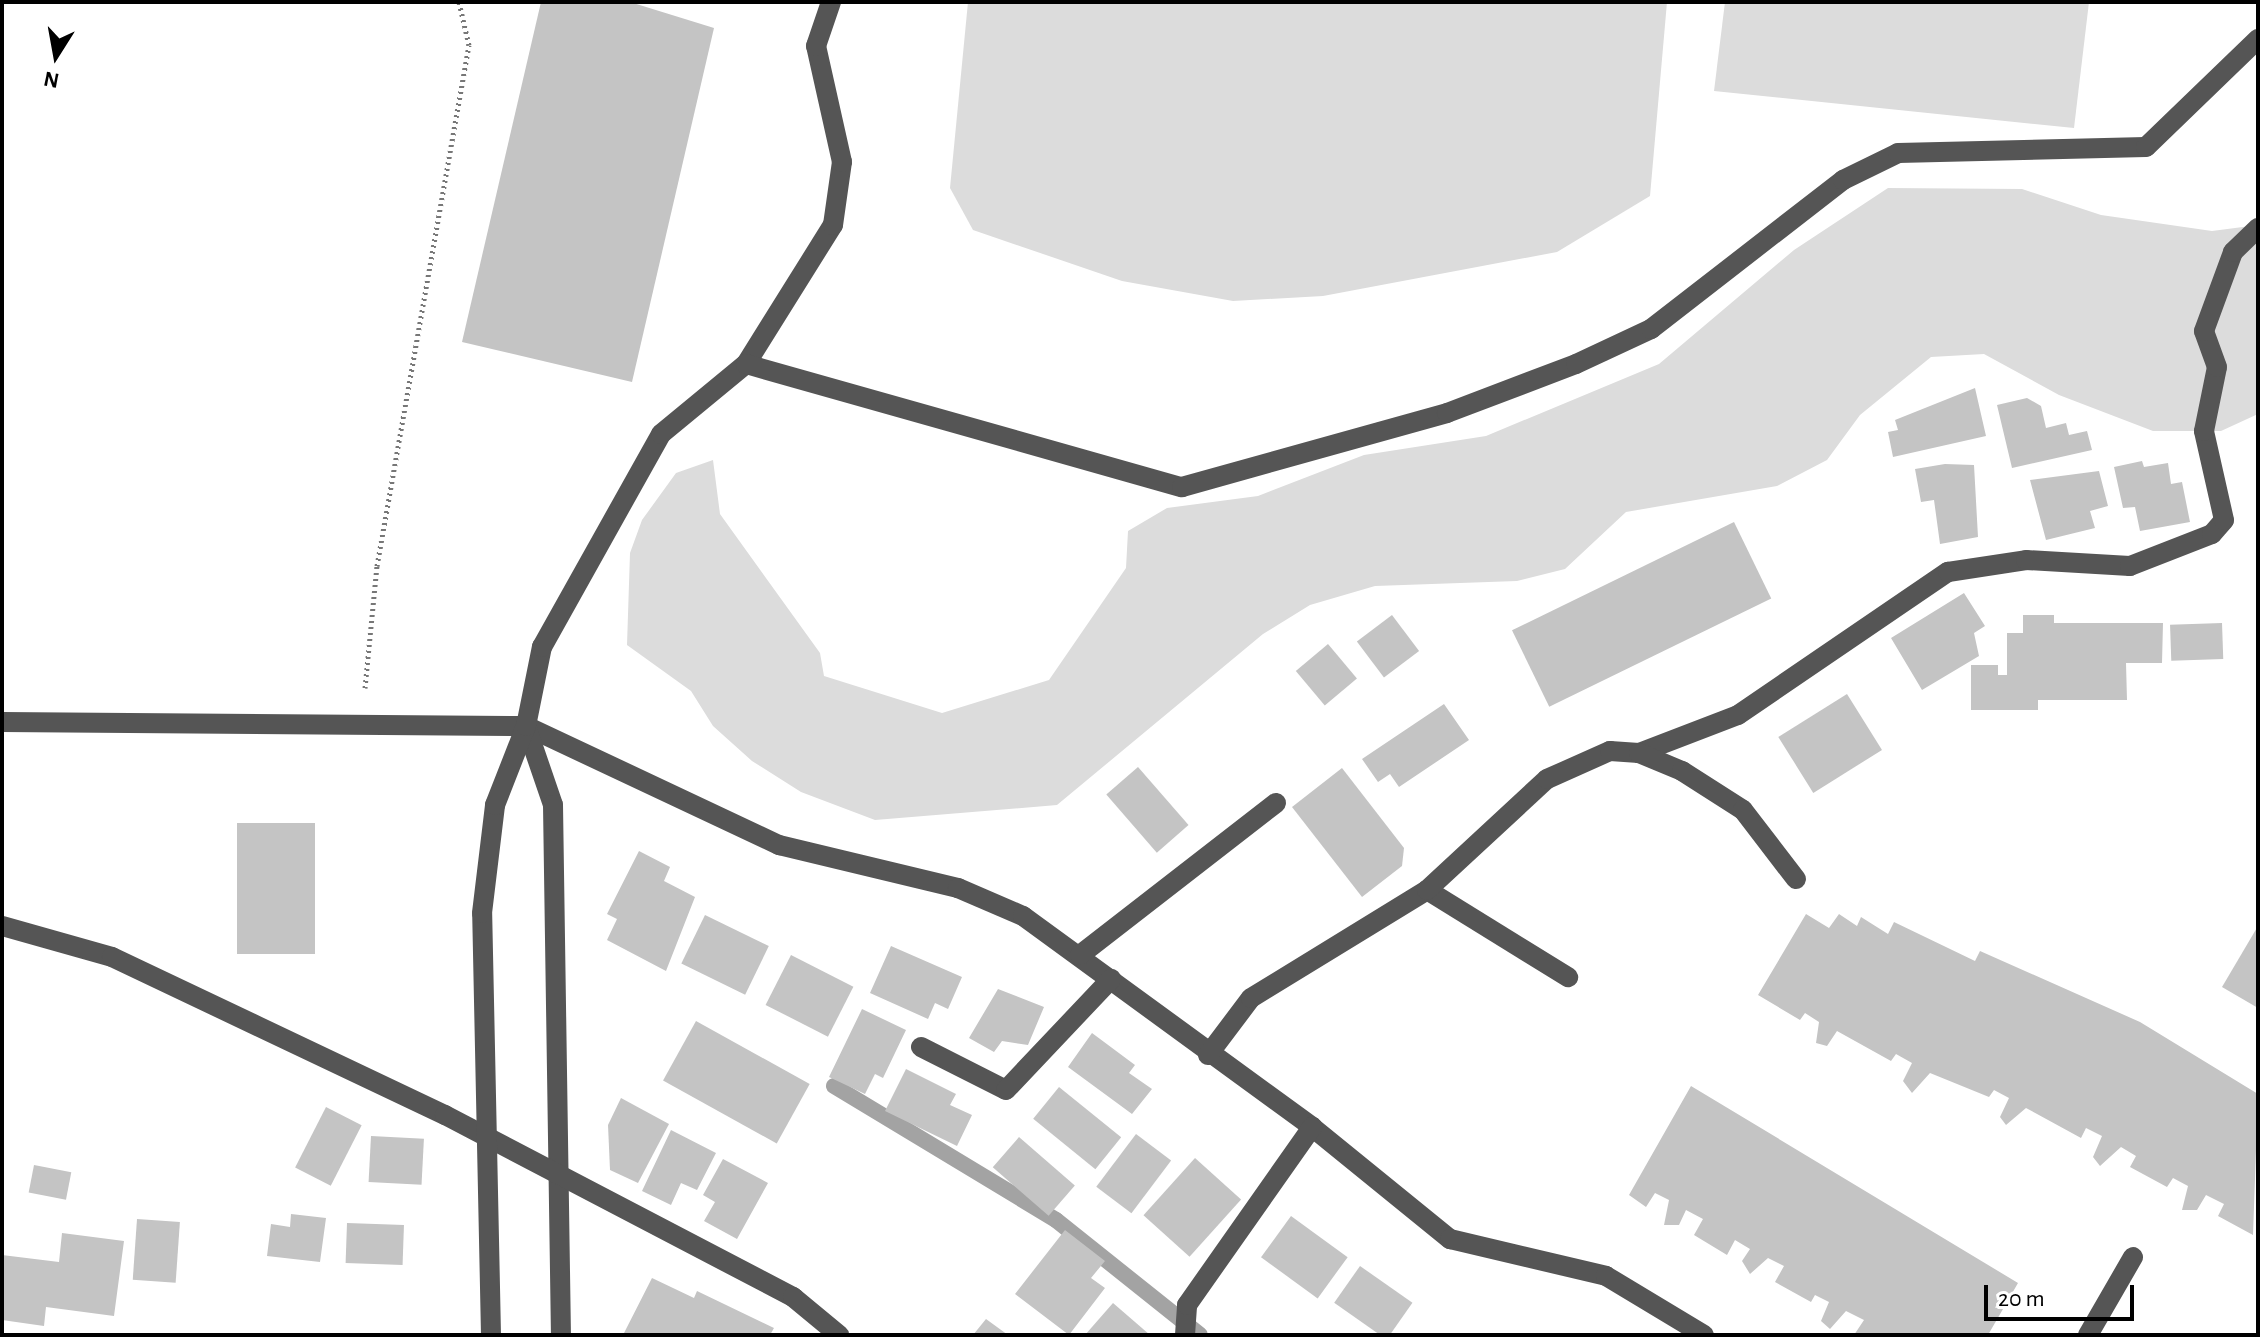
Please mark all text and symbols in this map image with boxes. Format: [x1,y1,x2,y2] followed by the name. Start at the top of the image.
[16,16,96,96] north arrow
[42,67,61,92] text: N
[1988,1269,2138,1319] scale bar
[1998,1287,2045,1311] text: 20 m

